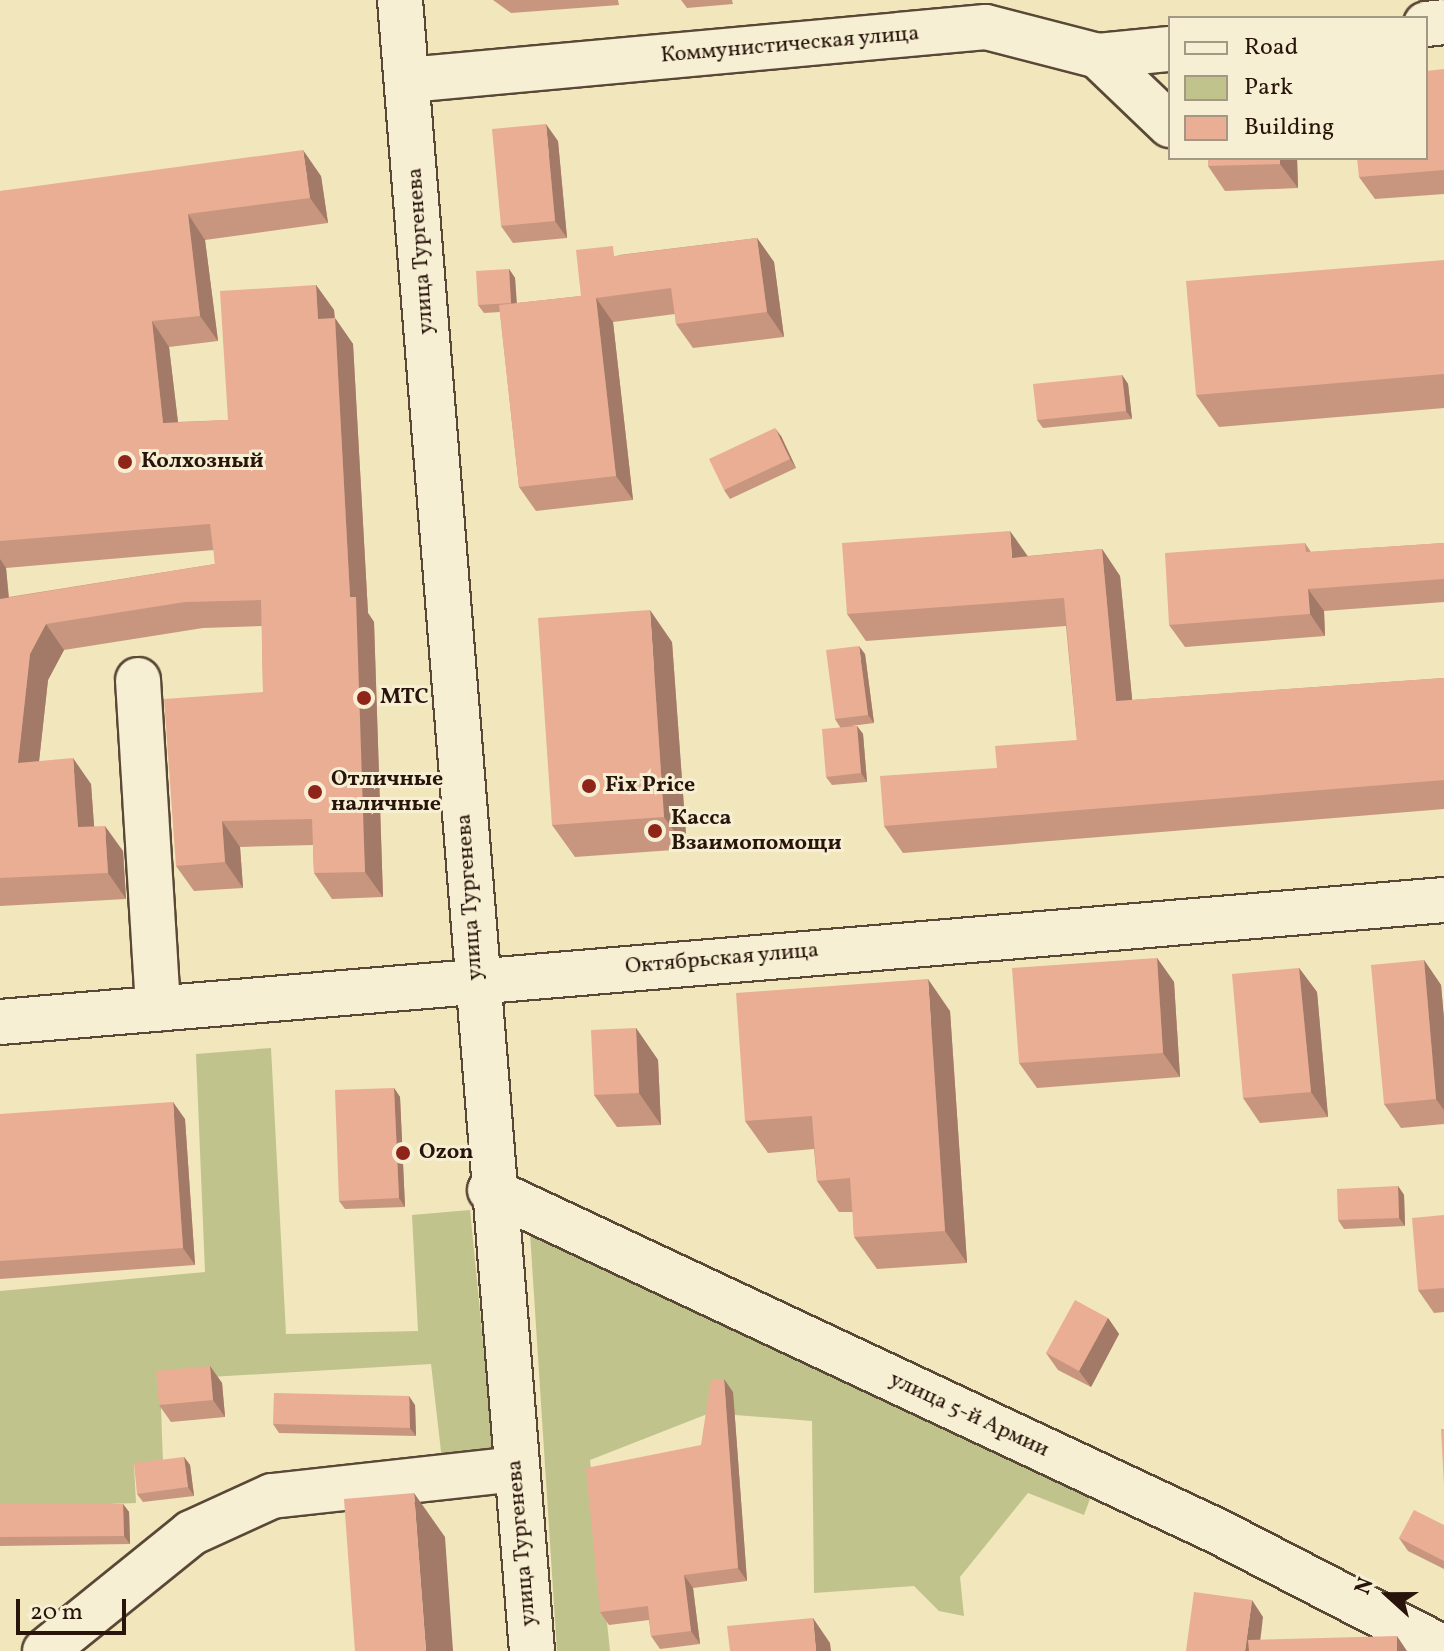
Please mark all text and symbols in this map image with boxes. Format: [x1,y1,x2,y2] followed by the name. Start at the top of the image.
[1168,16,1428,160] legend
[659,21,921,69] street label: Коммунистическая улица
[1244,31,1298,65] text: Road
[1244,71,1293,105] text: Park
[1244,111,1334,145] text: Building
[402,166,440,336] street label: улица Тургенева
[141,449,264,475] place label: Колхозный
[116,453,134,471] marker: Колхозный
[380,685,429,711] place label: МТС
[355,689,373,707] marker: МТС
[331,766,443,818] place label: Отличные наличные
[605,773,695,799] place label: Fix Price
[580,777,598,795] marker: Fix Price
[306,783,324,801] marker: Отличные наличные
[671,805,842,856] place label: Касса Взаимопомощи
[451,812,489,982] street label: улица Тургенева
[646,822,664,840] marker: Касса Взаимопомощи
[624,937,820,981] street label: Октябрьская улица
[419,1140,474,1166] place label: Ozon
[394,1144,412,1162] marker: Ozon
[885,1367,1053,1463] street label: улица 5-й Армии
[502,1458,542,1628] street label: улица Тургенева
[1348,1555,1428,1635] north arrow
[1348,1573,1382,1599] text: N
[20,1583,130,1633] scale bar
[30,1596,83,1630] text: 20 m

